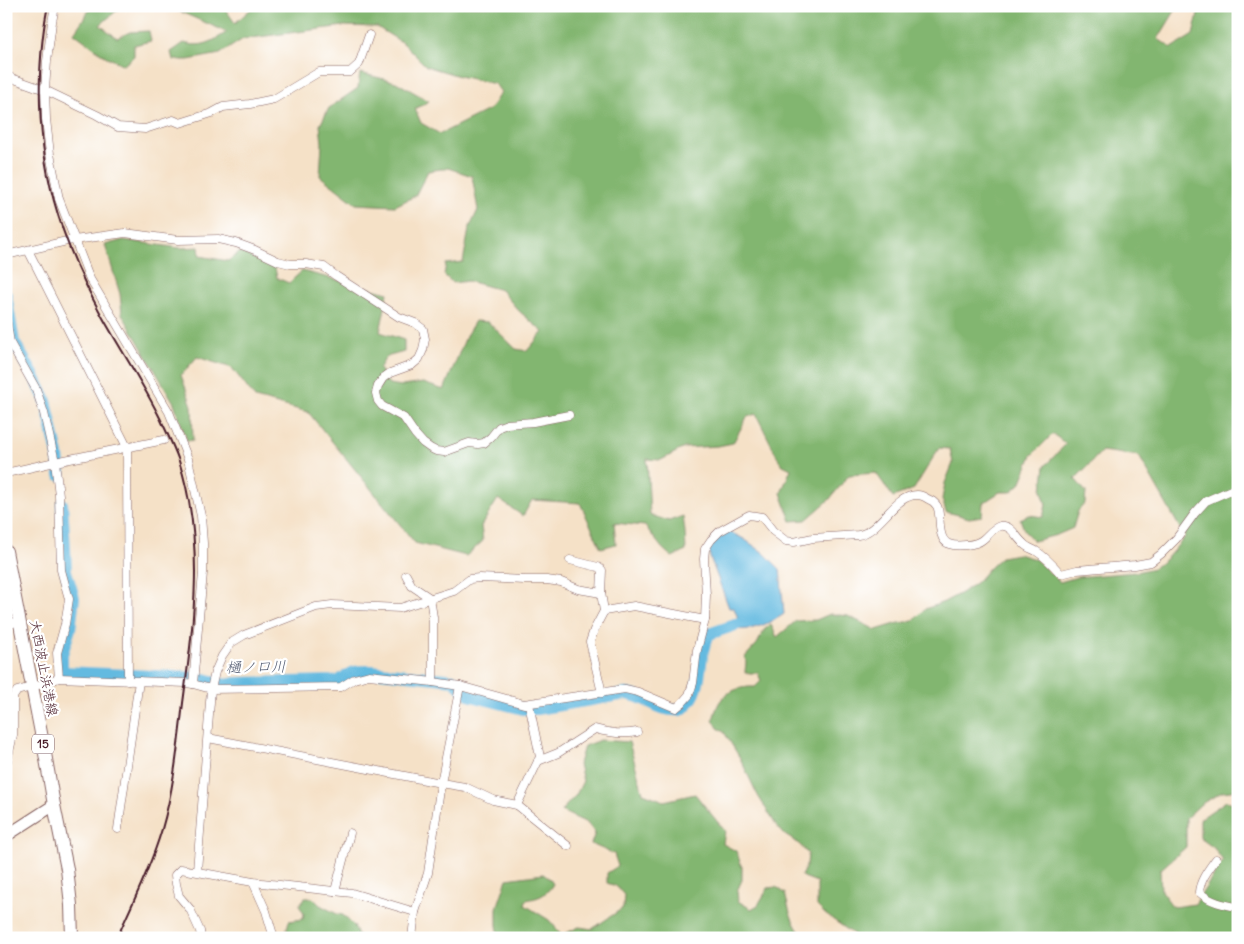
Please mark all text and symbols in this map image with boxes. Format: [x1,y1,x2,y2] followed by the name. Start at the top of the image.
[26,618,62,718] street label: 大西波止浜港線
[226,656,286,677] water label: 樋ノ口川
[32,734,54,754] road number: 15

